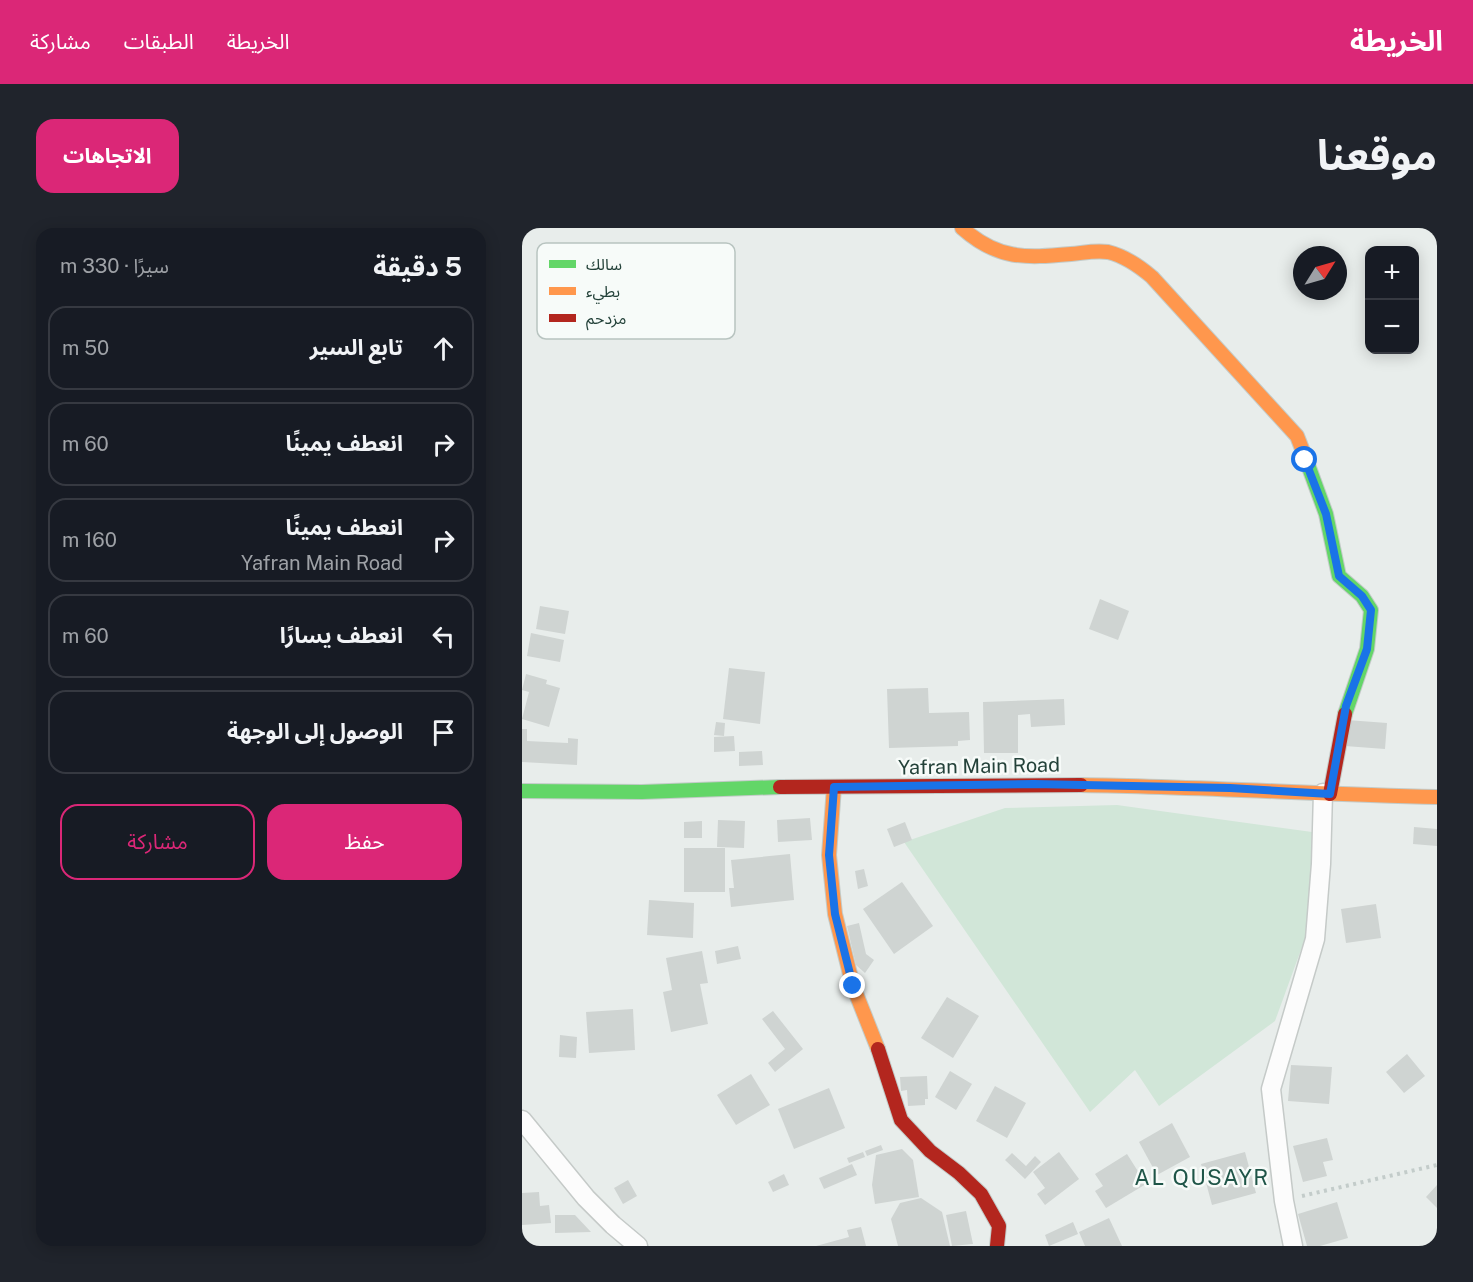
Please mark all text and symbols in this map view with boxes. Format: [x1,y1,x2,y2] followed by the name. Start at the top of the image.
[1350,24,1443,57] text: الخريطة
[30,29,91,54] text: مشاركة
[124,29,194,54] text: الطبقات
[227,29,290,54] text: الخريطة
[36,119,179,193] button: الاتجاهات
[1317,130,1437,179] text: موقعنا
[537,243,735,339] legend
[1293,246,1347,300] north arrow
[1365,246,1419,354] map controls
[1365,246,1419,300] button: +
[373,251,462,282] text: 5 دقيقة
[60,254,169,278] text: سيرًا · 330 m
[586,255,622,274] text: سالك
[586,282,620,304] text: بطيء
[1365,300,1419,354] button: −
[586,309,626,331] text: مزدحم
[427,332,460,365] icon: ahead
[310,334,403,360] text: تابع السير
[62,336,109,360] text: 50 m
[427,428,460,461] icon: right
[286,430,403,456] text: انعطف يمينًا
[62,432,109,456] text: 60 m
[1291,446,1317,472] route start
[286,514,403,540] text: انعطف يمينًا
[427,524,460,557] icon: right
[62,528,117,552] text: 160 m
[241,551,403,575] text: Yafran Main Road
[427,620,460,653] icon: left
[280,622,403,648] text: انعطف يسارًا
[62,624,109,648] text: 60 m
[427,716,460,749] icon: arrive
[227,718,403,744] text: الوصول إلى الوجهة
[898,753,1060,779] street label: Yafran Main Road
[60,804,255,880] button: مشاركة
[267,804,462,880] button: حفظ
[839,972,865,998] route end
[1134,1164,1270,1190] district label: AL QUSAYR

